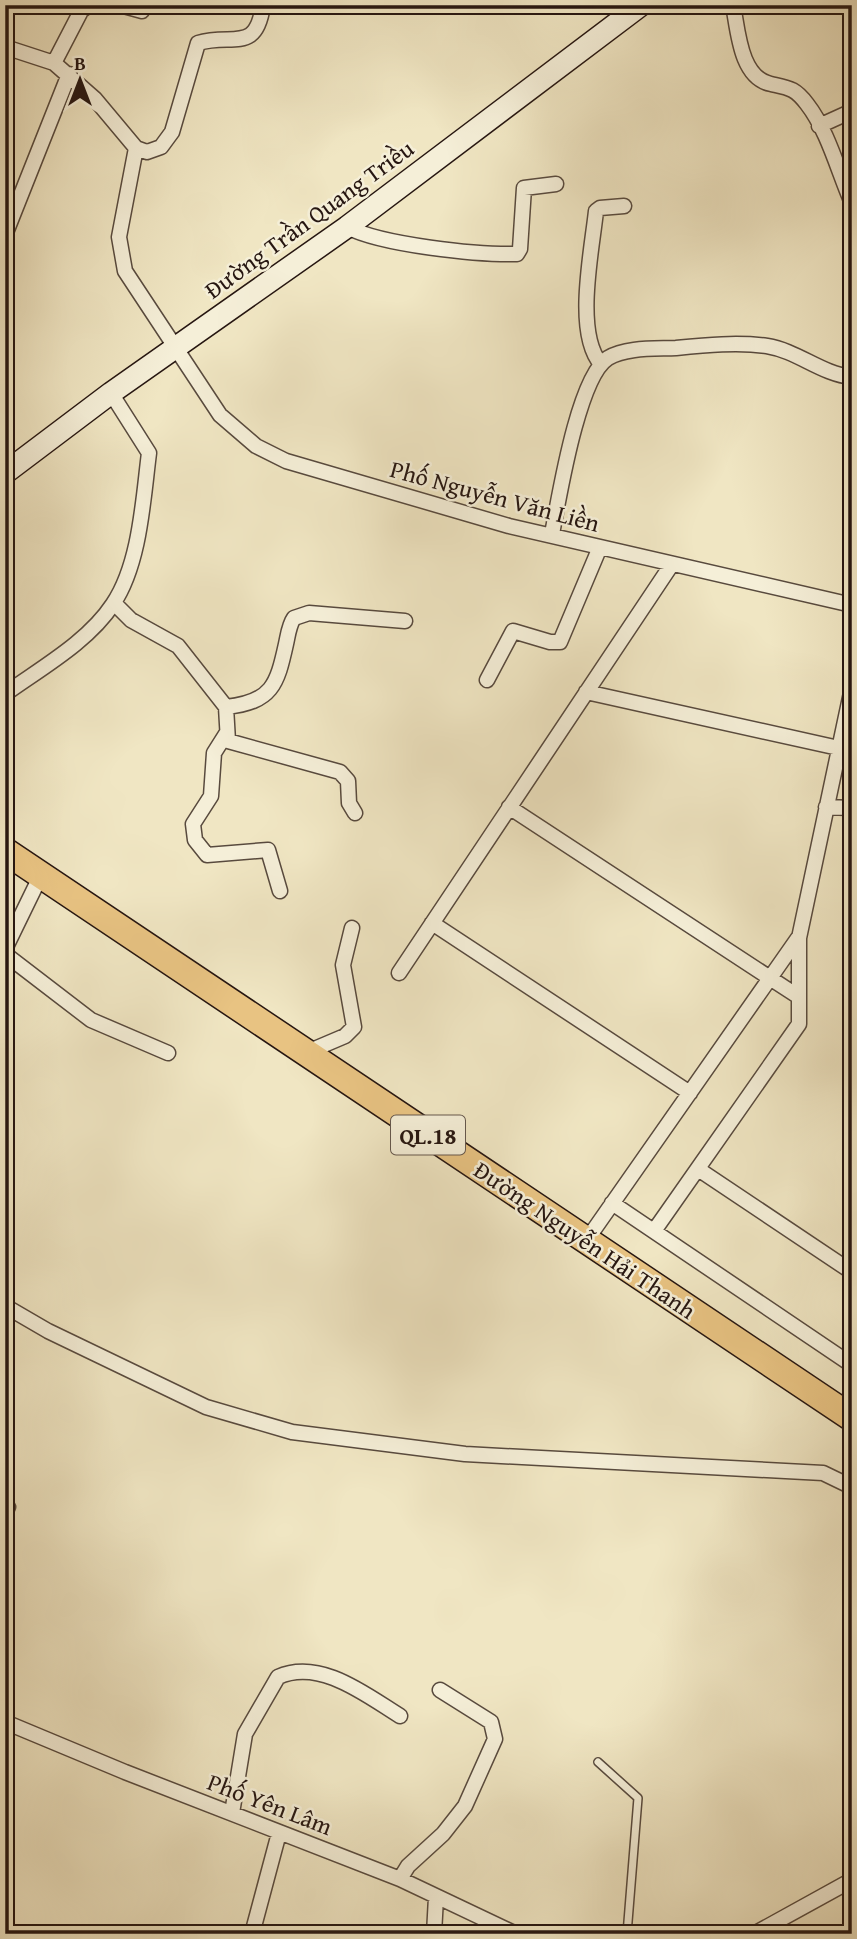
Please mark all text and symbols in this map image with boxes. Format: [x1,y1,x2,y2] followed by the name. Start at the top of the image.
[46,46,116,116] north arrow
[74,49,86,77] text: B
[197,131,421,307] street label: Đường Trần Quang Triều
[386,451,604,541] street label: Phố Nguyễn Văn Liền
[391,1116,465,1154] road number: QL.18
[467,1153,703,1328] street label: Đường Nguyễn Hải Thanh
[203,1764,338,1844] street label: Phố Yên Lâm

